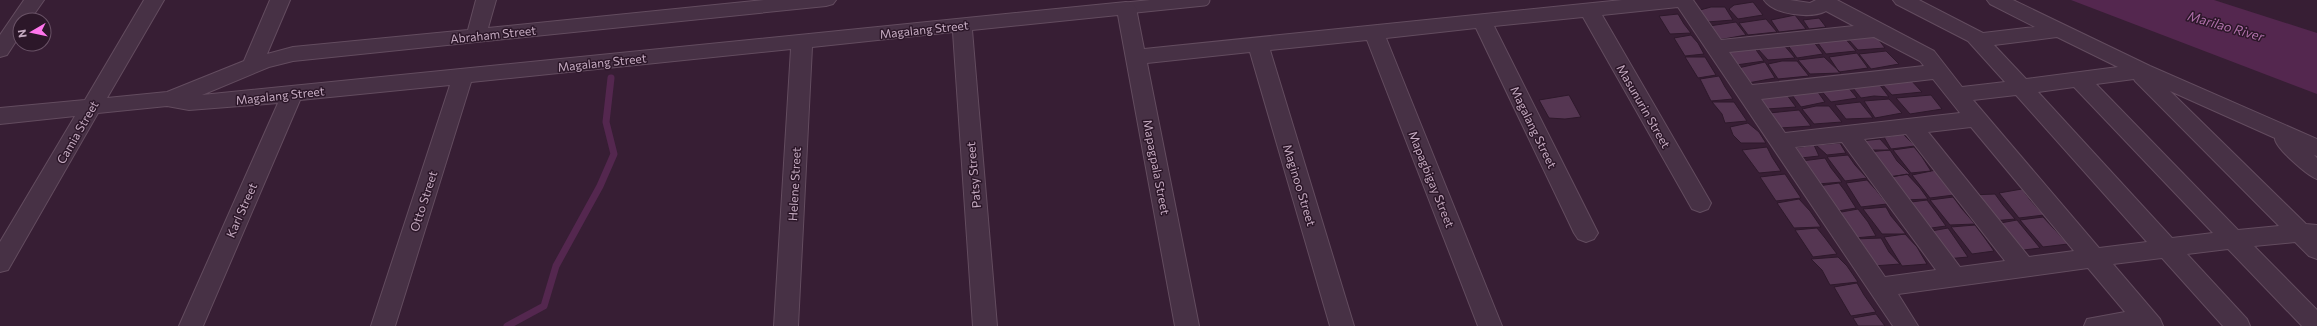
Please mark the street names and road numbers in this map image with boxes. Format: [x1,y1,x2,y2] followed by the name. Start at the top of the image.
[879,17,969,41] street label: Magalang Street
[449,23,537,45] street label: Abraham Street
[557,50,647,74] street label: Magalang Street
[1614,62,1674,150] street label: Masunurin Street
[235,83,325,107] street label: Magalang Street
[1508,84,1560,170] street label: Magalang Street
[53,98,101,166] street label: Camia Street
[1141,118,1173,216] street label: Mapagpala Street
[1406,129,1458,229] street label: Mapagbigay Street
[963,141,983,209] street label: Patsy Street
[1281,142,1319,228] street label: Maginoo Street
[785,147,803,221] street label: Helene Street
[407,169,439,233] street label: Otto Street
[223,180,259,240] street label: Karl Street

